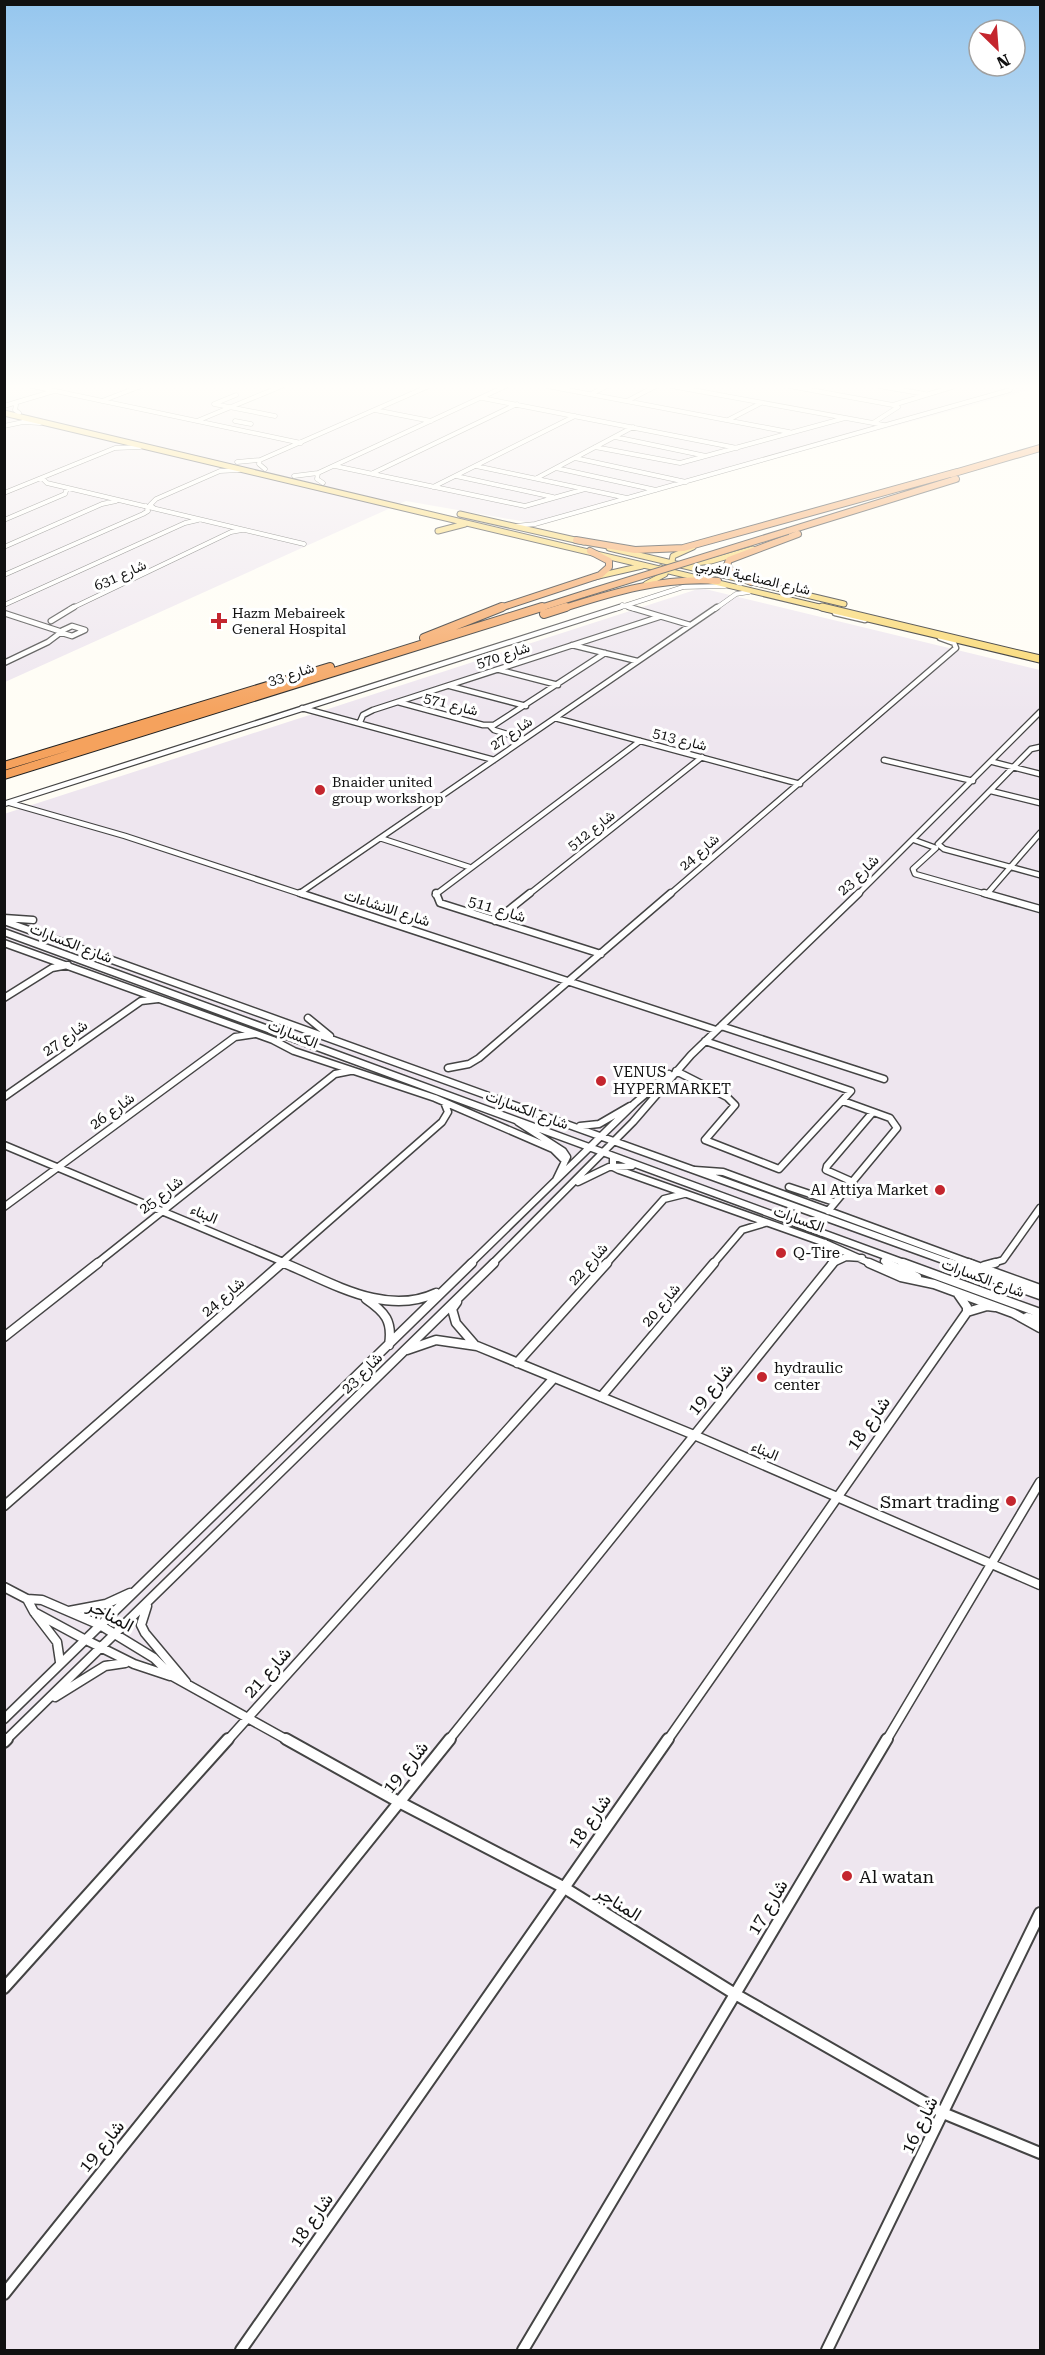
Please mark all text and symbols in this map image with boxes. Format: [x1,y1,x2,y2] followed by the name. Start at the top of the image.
[967,18,1027,78] north arrow
[994,50,1013,72] text: N
[92,556,150,596] street label: شارع 631
[693,556,812,602] street label: شارع الصناعية الغربي
[232,605,347,637] place label: Hazm Mebaireek General Hospital
[210,612,228,630] marker: Hazm Mebaireek General Hospital
[474,639,533,674] street label: شارع 570
[266,659,317,691] street label: شارع 33
[421,689,480,722] street label: شارع 571
[487,713,537,755] street label: شارع 27
[650,724,709,757] street label: شارع 513
[332,774,443,806] place label: Bnaider united group workshop
[313,783,327,797] marker: Bnaider united group workshop
[564,807,620,856] street label: شارع 512
[676,830,724,876] street label: شارع 24
[833,851,884,901] street label: شارع 23
[341,886,432,932] street label: شارع الانشاءات
[465,892,528,928] street label: شارع 511
[27,919,115,969] street label: شارع الكسارات
[39,1016,92,1062] street label: شارع 27
[265,1016,321,1052] street label: الكسارات
[613,1063,731,1098] place label: VENUS HYPERMARKET
[594,1074,608,1088] marker: VENUS HYPERMARKET
[482,1087,571,1135] street label: شارع الكسارات
[86,1089,139,1135] street label: شارع 26
[135,1172,188,1219] street label: شارع 25
[811,1181,928,1199] place label: Al Attiya Market
[933,1183,947,1197] marker: Al Attiya Market
[188,1200,220,1228] street label: البناء
[771,1202,827,1236] street label: الكسارات
[564,1239,613,1290] street label: شارع 22
[793,1244,840,1262] place label: Q-Tire
[774,1246,788,1260] marker: Q-Tire
[938,1255,1027,1303] street label: شارع الكسارات
[198,1273,250,1322] street label: شارع 24
[638,1280,686,1332] street label: شارع 20
[338,1349,388,1399] street label: شارع 23
[683,1359,739,1421] street label: شارع 19
[774,1359,843,1394] place label: hydraulic center
[755,1370,769,1384] marker: hydraulic center
[842,1392,896,1455] street label: شارع 18
[749,1437,781,1465] street label: البناء
[880,1491,1000,1512] place label: Smart trading
[1004,1494,1018,1508] marker: Smart trading
[83,1594,138,1637] street label: المناجر
[239,1642,297,1703] street label: شارع 21
[378,1737,434,1799] street label: شارع 19
[563,1790,617,1853] street label: شارع 18
[859,1866,935,1887] place label: Al watan
[840,1869,854,1883] marker: Al watan
[742,1875,793,1940] street label: شارع 17
[591,1880,646,1926] street label: المناجر
[896,2093,944,2158] street label: شارع 16
[74,2116,130,2178] street label: شارع 19
[285,2189,339,2252] street label: شارع 18

